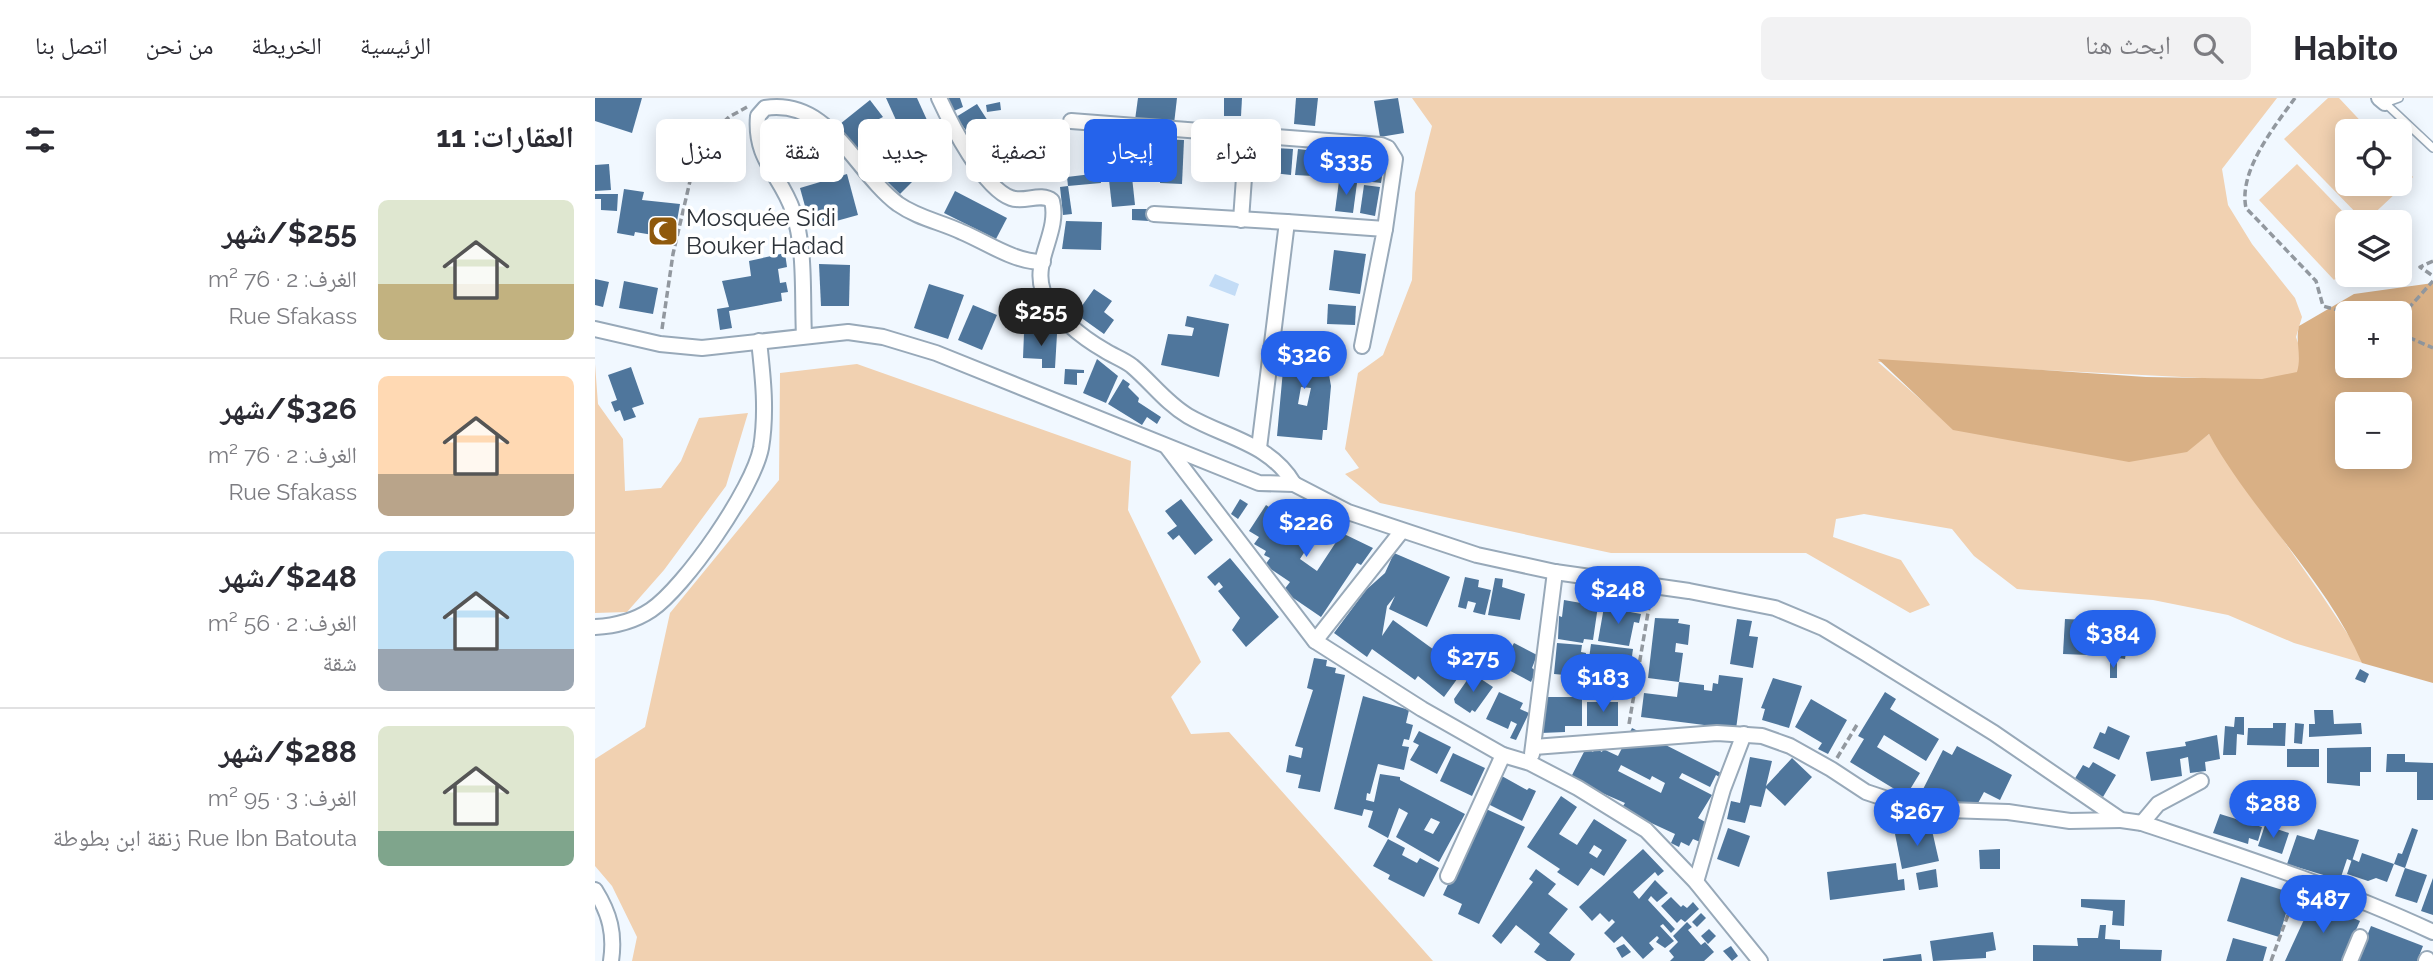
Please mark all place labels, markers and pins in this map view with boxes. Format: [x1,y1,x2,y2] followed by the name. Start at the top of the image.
[1305,138,1387,197] pin: $335
[686,203,844,260] place label: Mosquée Sidi Bouker Hadad
[646,214,680,248] mosque icon: Mosquée Sidi Bouker Hadad
[1000,288,1082,348] pin: $255
[1263,331,1345,391] pin: $326
[1265,500,1347,559] pin: $226
[1577,566,1659,626] pin: $248
[2072,610,2154,670] pin: $384
[1432,634,1514,694] pin: $275
[1562,654,1644,714] pin: $183
[2232,780,2314,840] pin: $288
[1876,788,1958,848] pin: $267
[2282,876,2364,935] pin: $487

